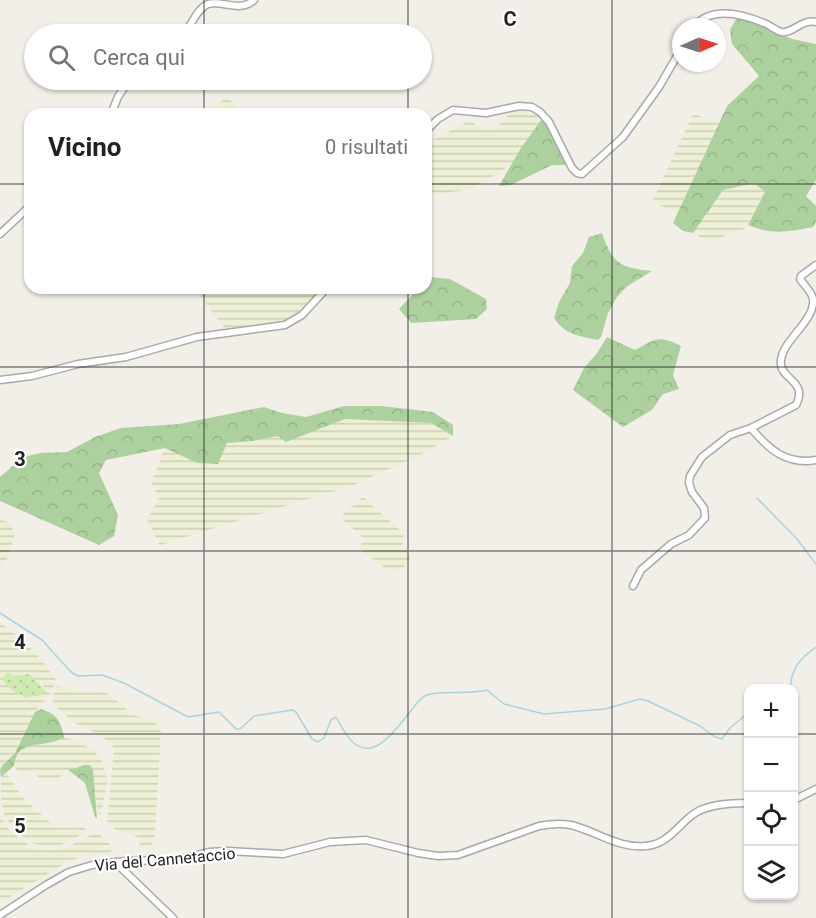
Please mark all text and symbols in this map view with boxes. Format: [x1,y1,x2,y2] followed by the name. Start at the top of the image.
[503,7,517,31] text: C
[672,18,726,72] north arrow
[24,24,432,90] search box
[45,41,78,74] icon: search
[93,45,185,70] text: Cerca qui
[48,132,122,162] text: Vicino
[325,135,408,159] text: 0 risultati
[14,447,26,471] text: 3
[14,630,26,654] text: 4
[744,684,798,900] map controls
[744,684,798,738] button: +
[744,738,798,792] button: −
[744,792,798,846] button: locate
[14,814,26,838] text: 5
[94,844,236,875] street label: Via del Cannetaccio
[744,846,798,900] button: layers

